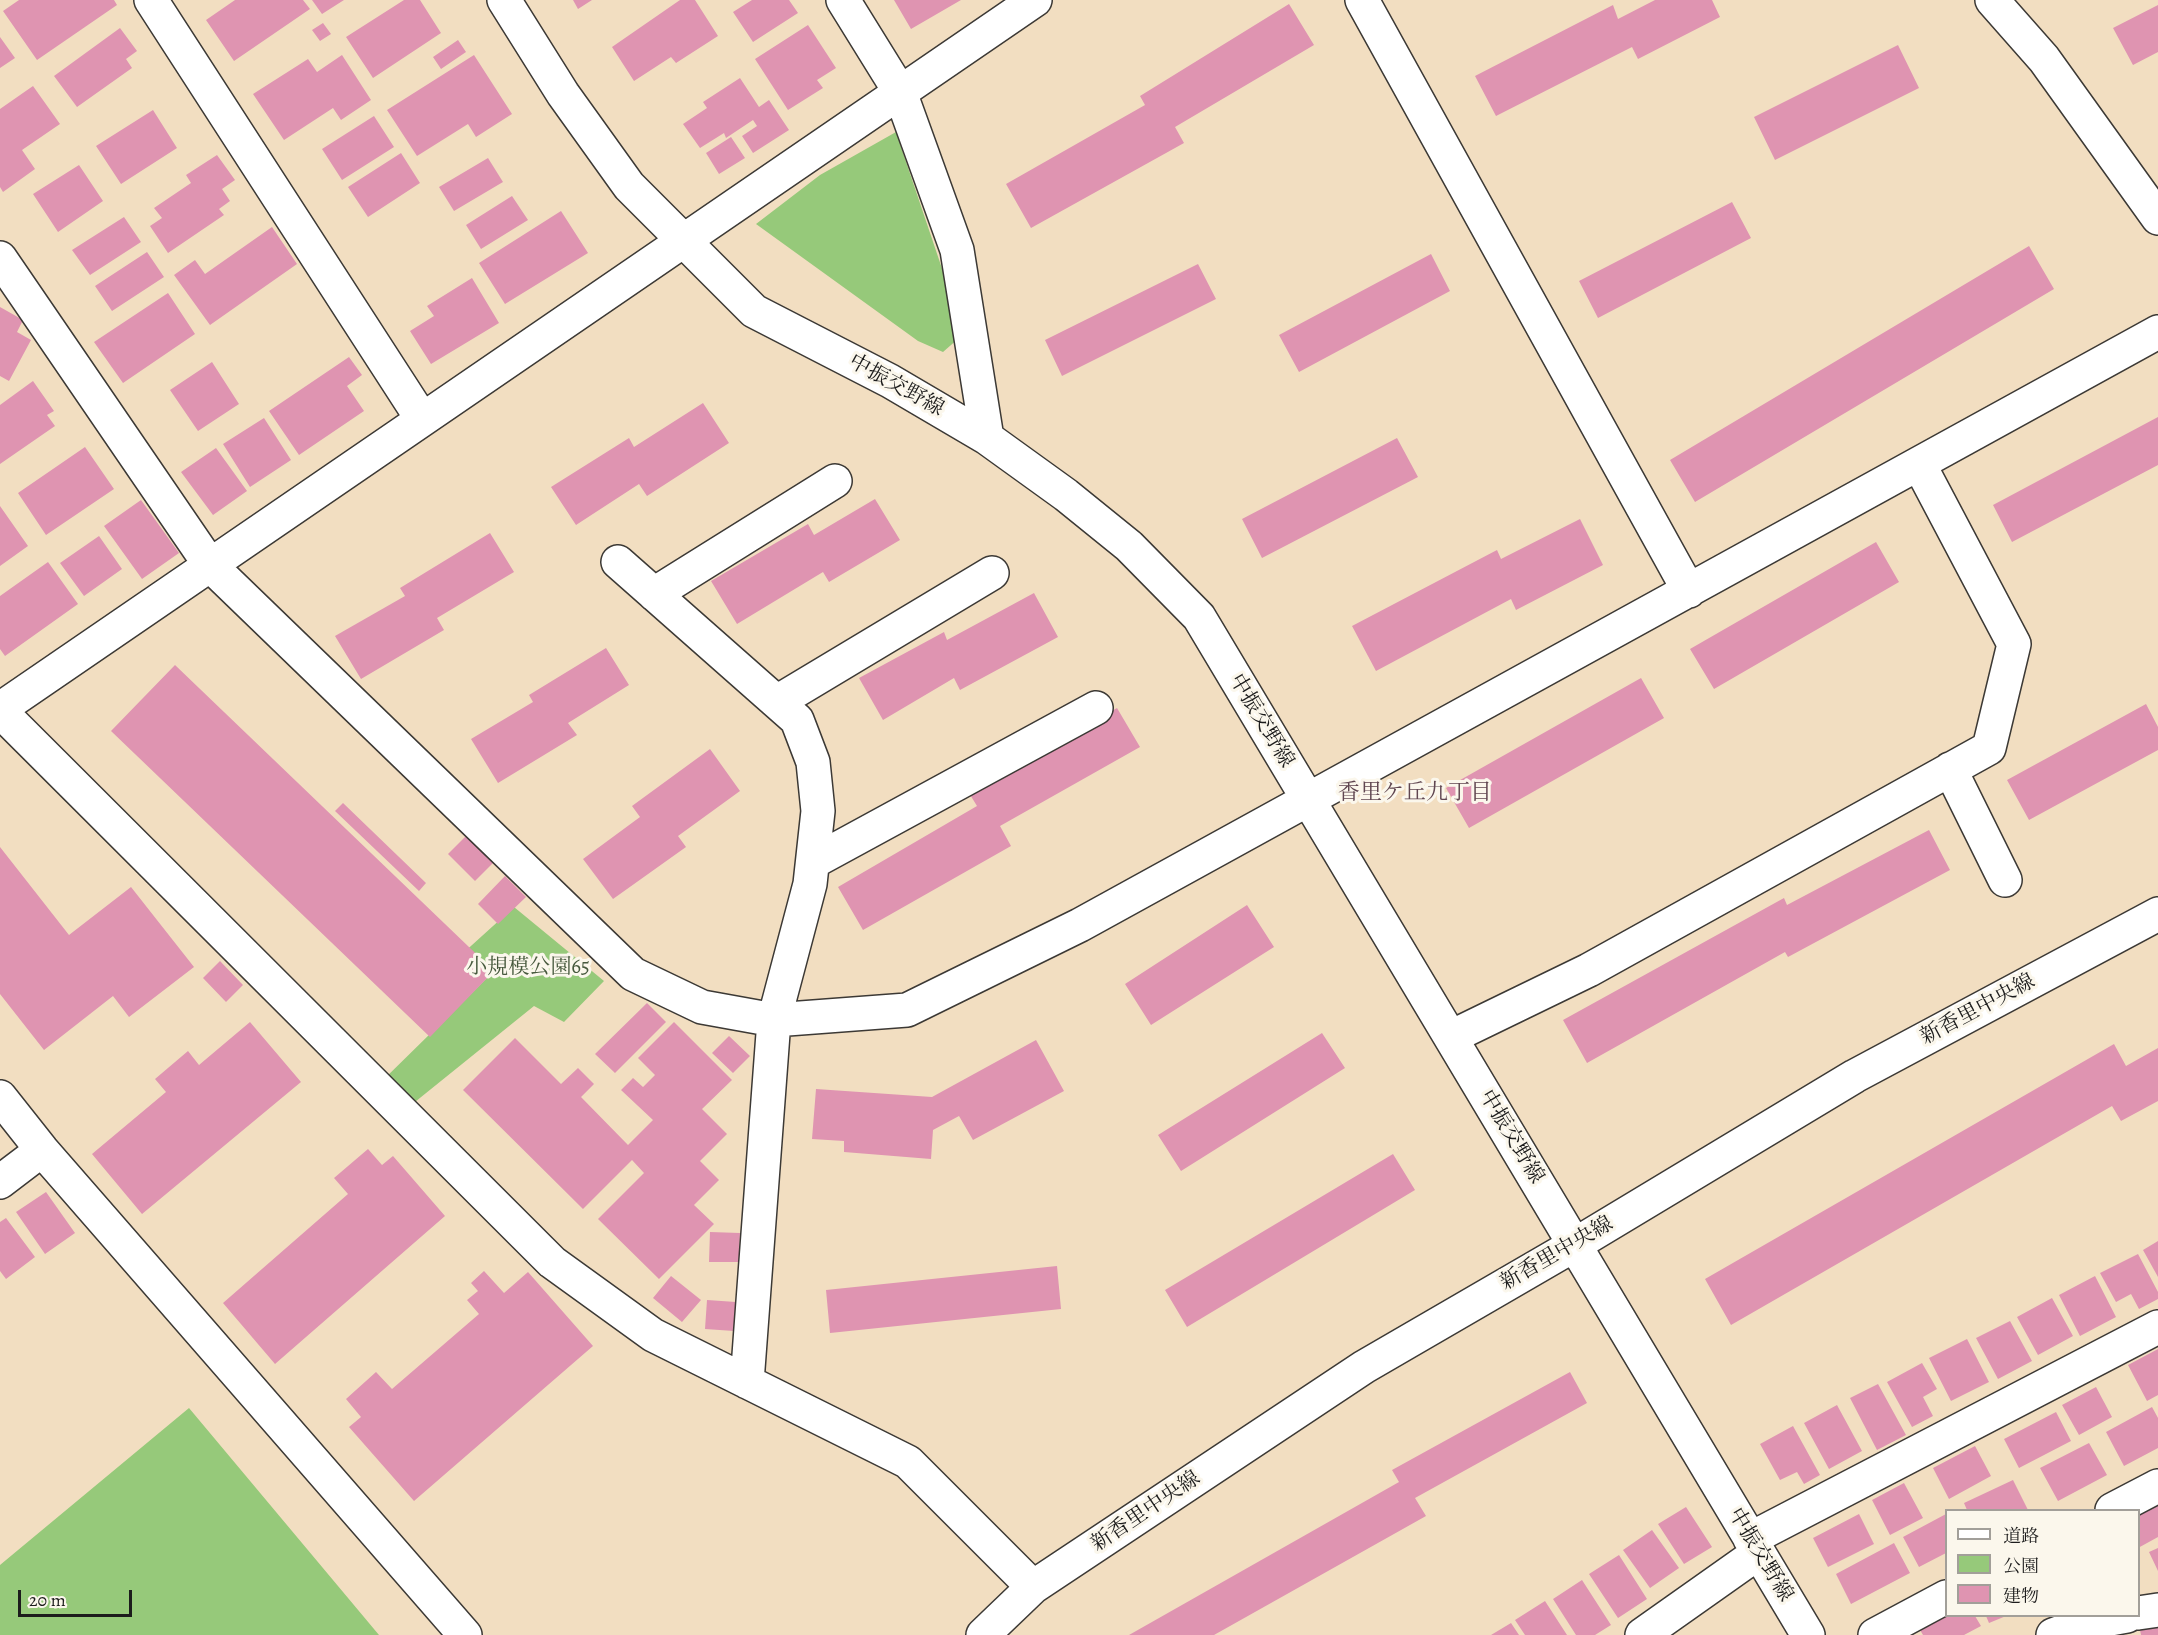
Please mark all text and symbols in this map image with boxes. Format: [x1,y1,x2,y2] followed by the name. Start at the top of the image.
[844,350,948,422] street label: 中振交野線
[1223,670,1299,772] street label: 中振交野線
[1338,781,1492,807] district label: 香里ケ丘九丁目
[466,955,590,981] park label: 小規模公園65
[1916,969,2040,1051] street label: 新香里中央線
[1473,1086,1549,1188] street label: 中振交野線
[1496,1212,1618,1296] street label: 新香里中央線
[1087,1466,1205,1558] street label: 新香里中央線
[1722,1504,1798,1606] street label: 中振交野線
[1945,1509,2140,1617] legend
[2003,1524,2039,1548] text: 道路
[2003,1554,2039,1578] text: 公園
[21,1578,135,1616] scale bar
[2003,1584,2039,1608] text: 建物
[29,1588,66,1612] text: 20 m

